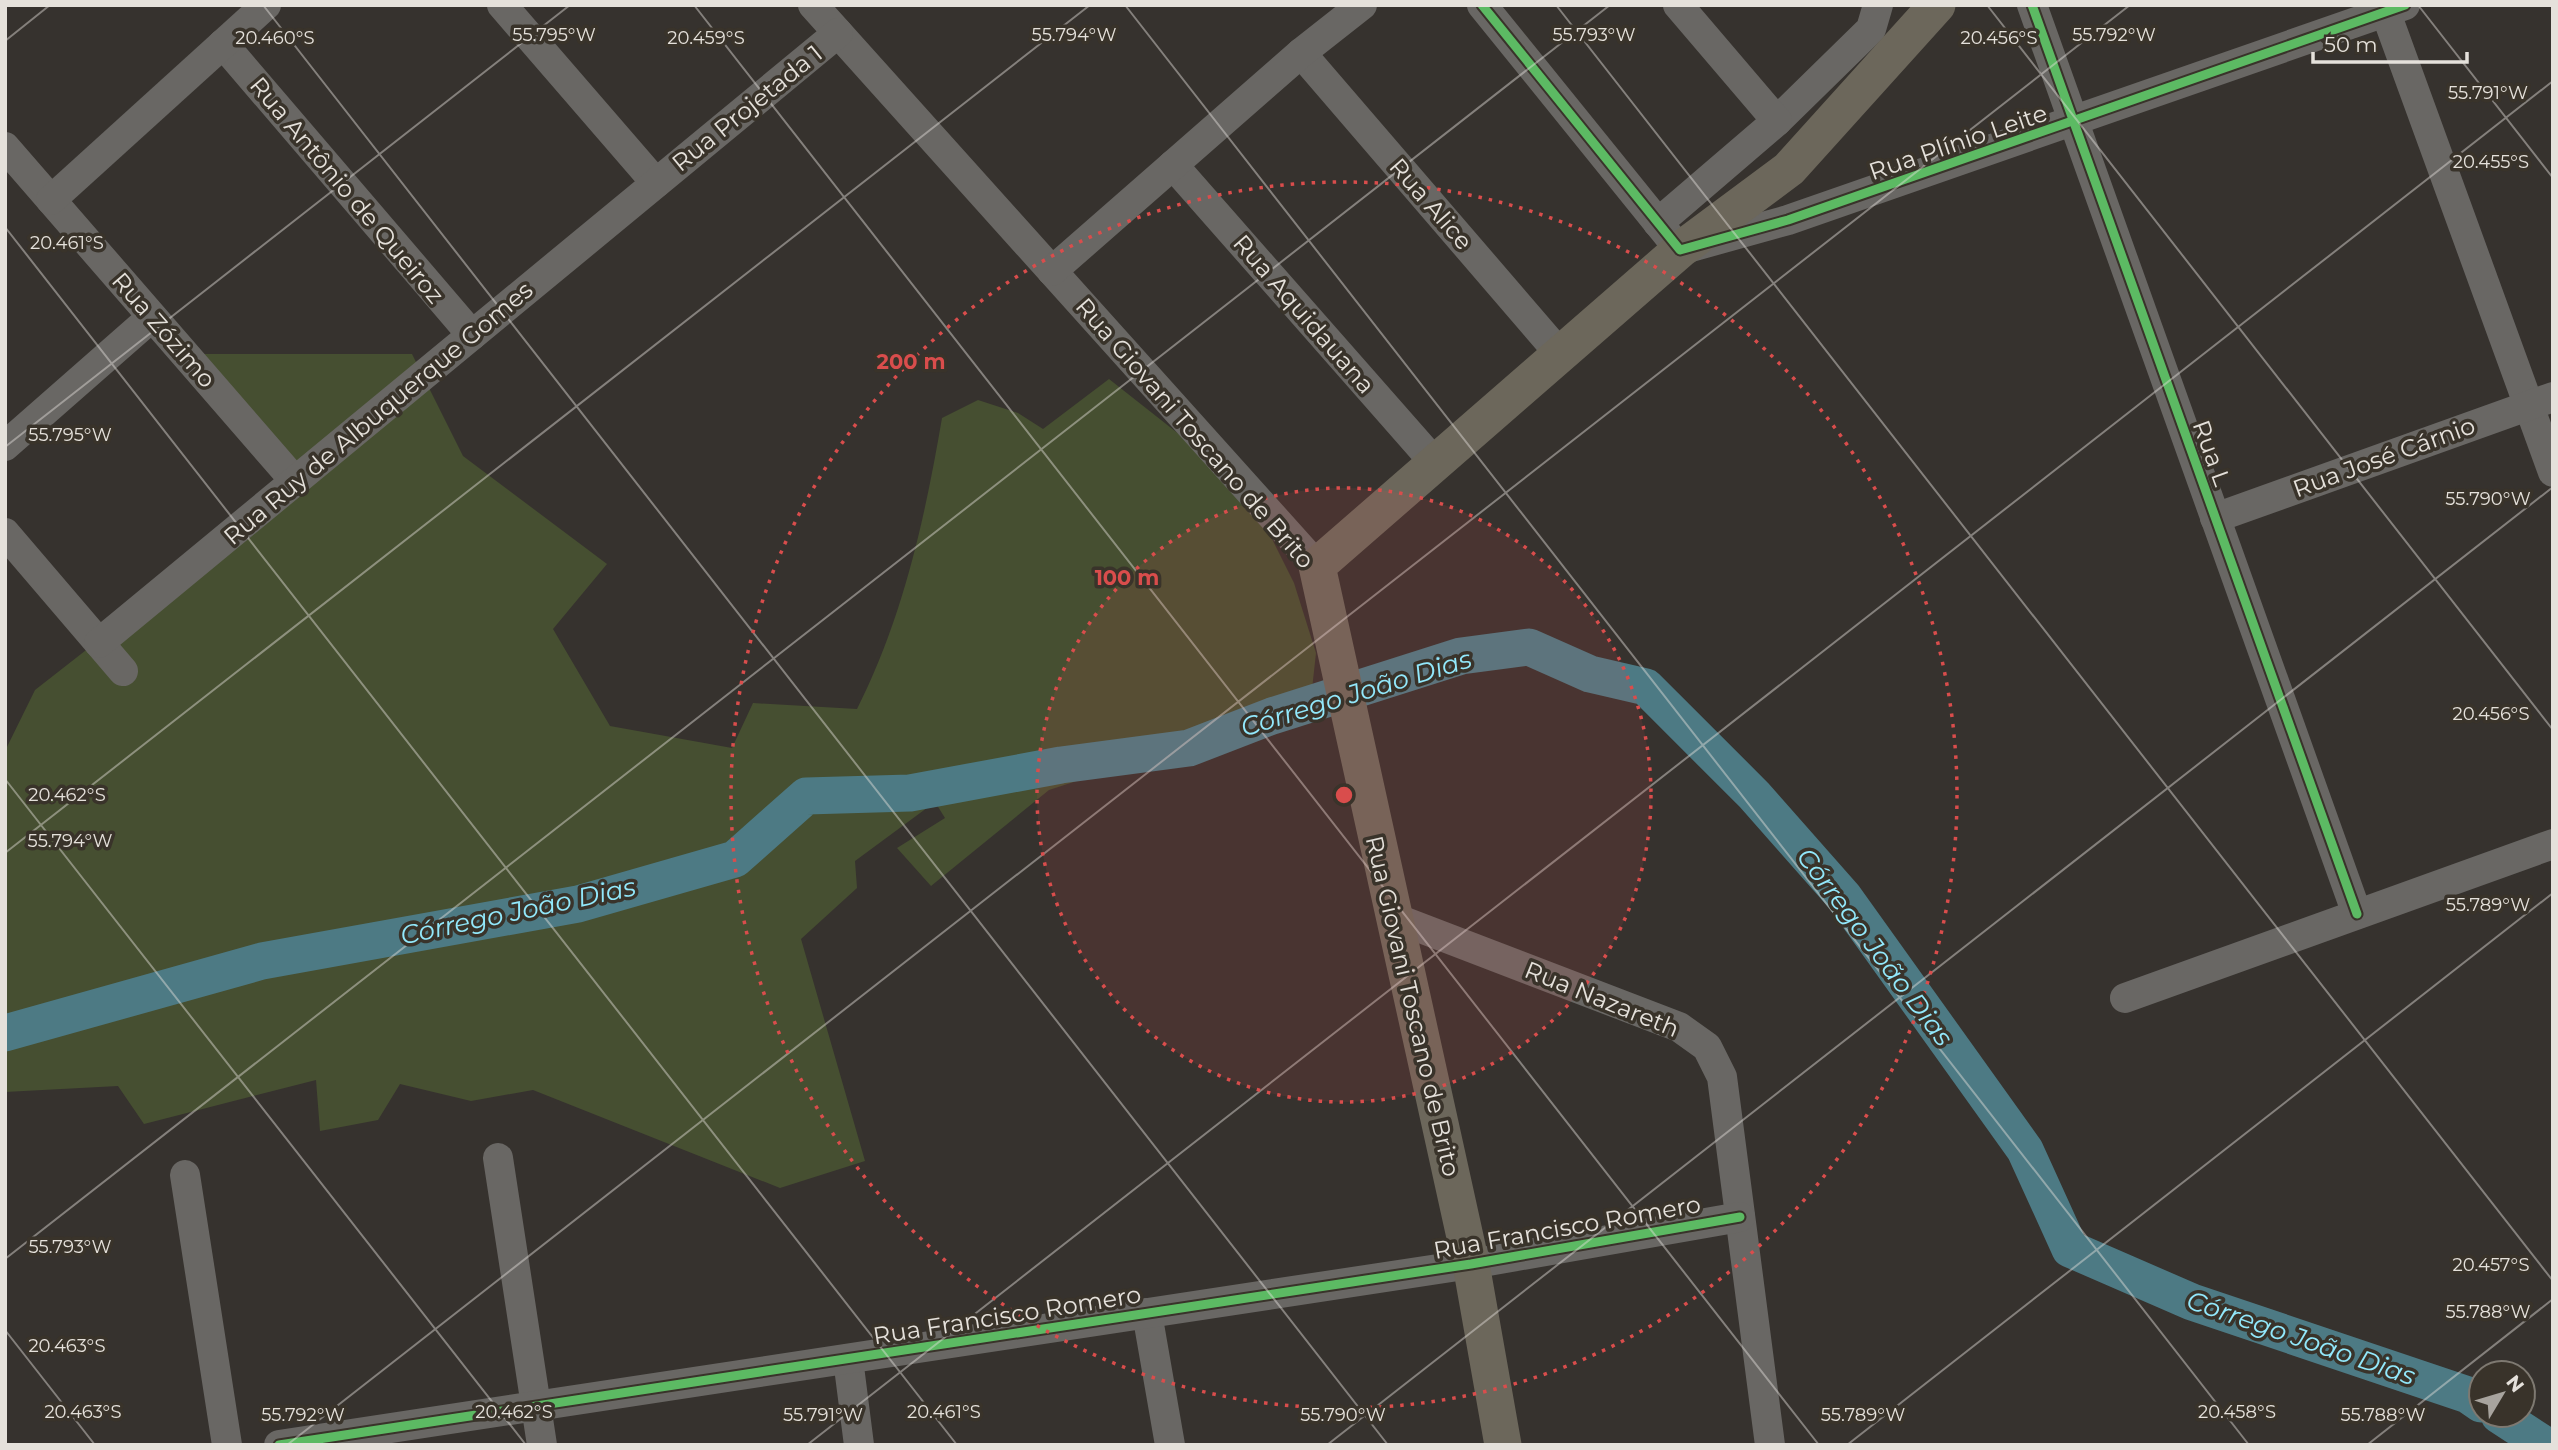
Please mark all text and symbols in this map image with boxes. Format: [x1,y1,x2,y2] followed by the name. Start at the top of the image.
[2313,21,2467,65] scale bar
[512,24,596,46] text: 55.795°W
[1032,24,1116,46] text: 55.794°W
[1552,24,1636,46] text: 55.793°W
[2072,24,2156,46] text: 55.792°W
[235,27,315,49] text: 20.460°S
[667,27,745,49] text: 20.459°S
[1960,27,2038,49] text: 20.456°S
[2324,32,2378,57] text: 50 m
[666,39,828,177] street label: Rua Projetada 1
[244,71,450,309] street label: Rua Antônio de Queiroz
[2448,82,2528,104] text: 55.791°W
[1865,98,2051,186] street label: Rua Plínio Leite
[2453,151,2529,173] text: 20.455°S
[1383,152,1479,256] street label: Rua Alice
[1227,229,1381,399] street label: Rua Aquidauana
[30,232,104,254] text: 20.461°S
[106,266,222,394] street label: Rua Zózimo
[218,275,538,551] street label: Rua Ruy de Albuquerque Gomes
[1070,292,1320,574] street label: Rua Giovani Toscano de Brito
[877,349,945,374] text: 200 m
[2289,411,2479,503] street label: Rua José Cárnio
[2187,416,2237,490] street label: Rua L
[28,424,112,446] text: 55.795°W
[2445,488,2531,510] text: 55.790°W
[1095,565,1159,590] text: 100 m
[1237,643,1476,743] water label: Córrego João Dias
[2452,703,2530,725] text: 20.456°S
[1332,783,1356,807] centre of rings
[28,784,106,806] text: 20.462°S
[28,830,112,852] text: 55.794°W
[1360,833,1466,1179] street label: Rua Giovani Toscano de Brito
[1790,842,1960,1053] water label: Córrego João Dias
[397,870,639,952] water label: Córrego João Dias
[2446,894,2530,916] text: 55.789°W
[1521,955,1683,1043] street label: Rua Nazareth
[1431,1189,1703,1265] street label: Rua Francisco Romero
[28,1236,112,1258] text: 55.793°W
[2453,1254,2529,1276] text: 20.457°S
[871,1279,1143,1351] street label: Rua Francisco Romero
[2182,1284,2420,1392] water label: Córrego João Dias
[2445,1301,2531,1323] text: 55.788°W
[28,1335,106,1357] text: 20.463°S
[2467,1359,2537,1429] north arrow
[2501,1371,2529,1397] text: N
[44,1401,122,1423] text: 20.463°S
[475,1401,553,1423] text: 20.462°S
[907,1401,981,1423] text: 20.461°S
[2198,1401,2276,1423] text: 20.458°S
[261,1404,345,1426] text: 55.792°W
[783,1404,863,1426] text: 55.791°W
[1300,1404,1386,1426] text: 55.790°W
[1821,1404,1905,1426] text: 55.789°W
[2340,1404,2426,1426] text: 55.788°W

